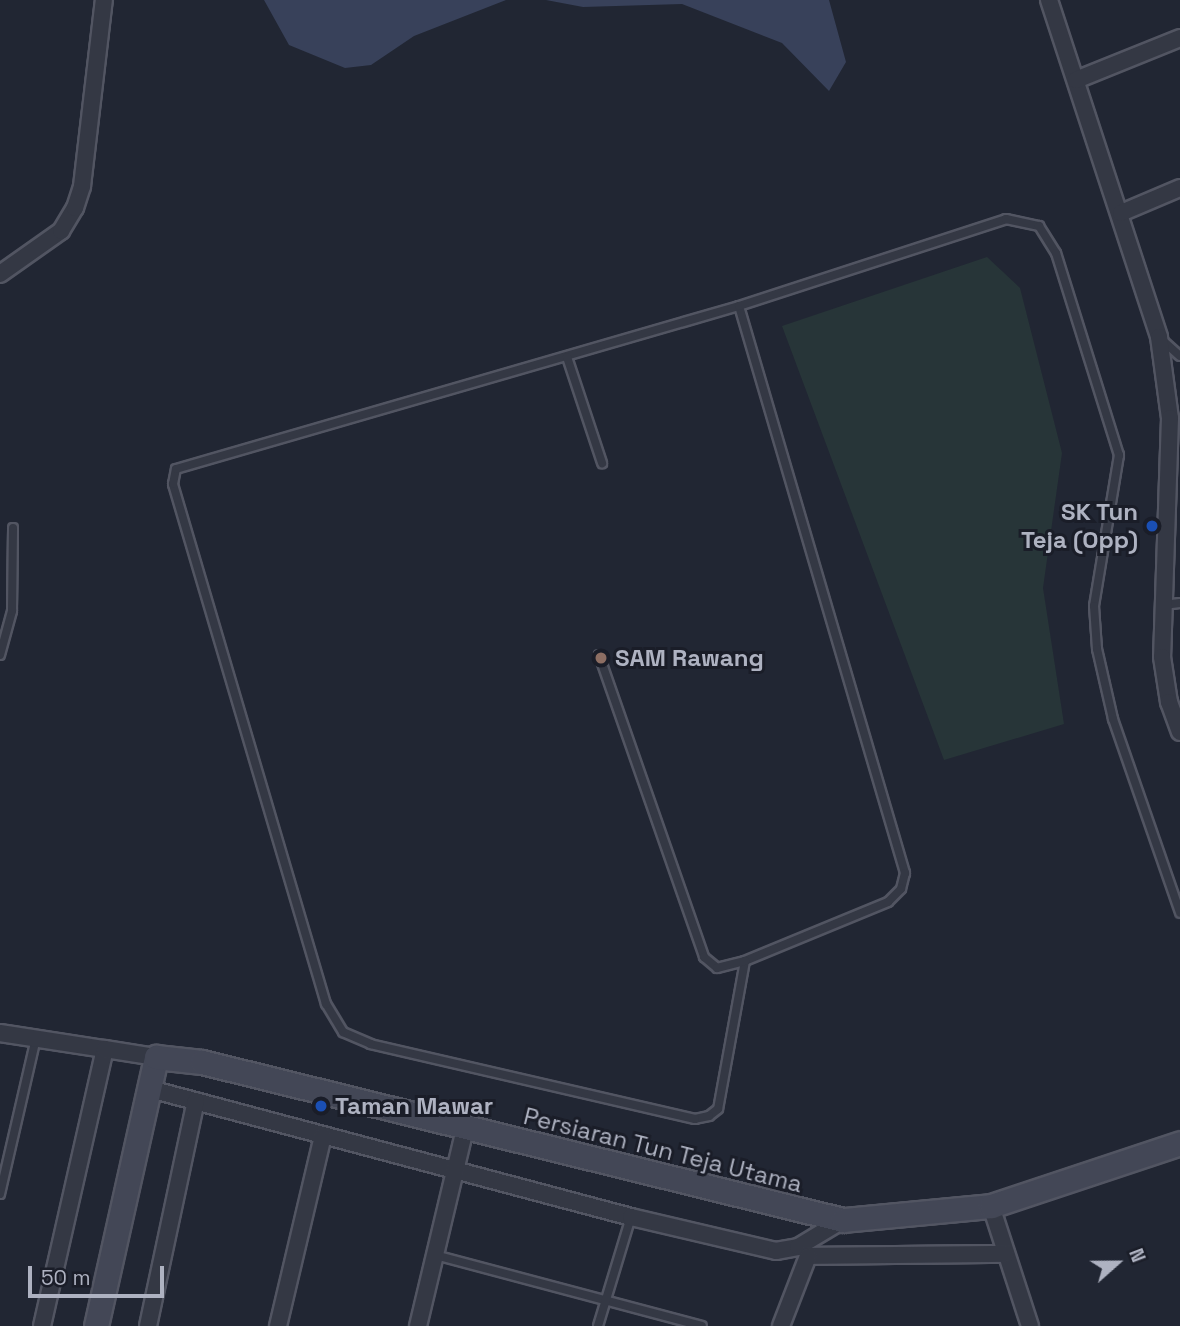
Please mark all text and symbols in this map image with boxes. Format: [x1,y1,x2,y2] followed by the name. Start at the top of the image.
[1021,498,1138,554] place label: SK Tun Teja (Opp)
[1144,518,1160,534] marker: SK Tun Teja (Opp)
[615,644,764,672] place label: SAM Rawang
[593,650,609,666] marker: SAM Rawang
[335,1092,493,1120] place label: Taman Mawar
[313,1098,329,1114] marker: Taman Mawar
[520,1101,806,1199] street label: Persiaran Tun Teja Utama
[1082,1228,1152,1298] north arrow
[1123,1245,1151,1266] text: N
[32,1252,168,1296] scale bar
[41,1264,91,1291] text: 50 m

